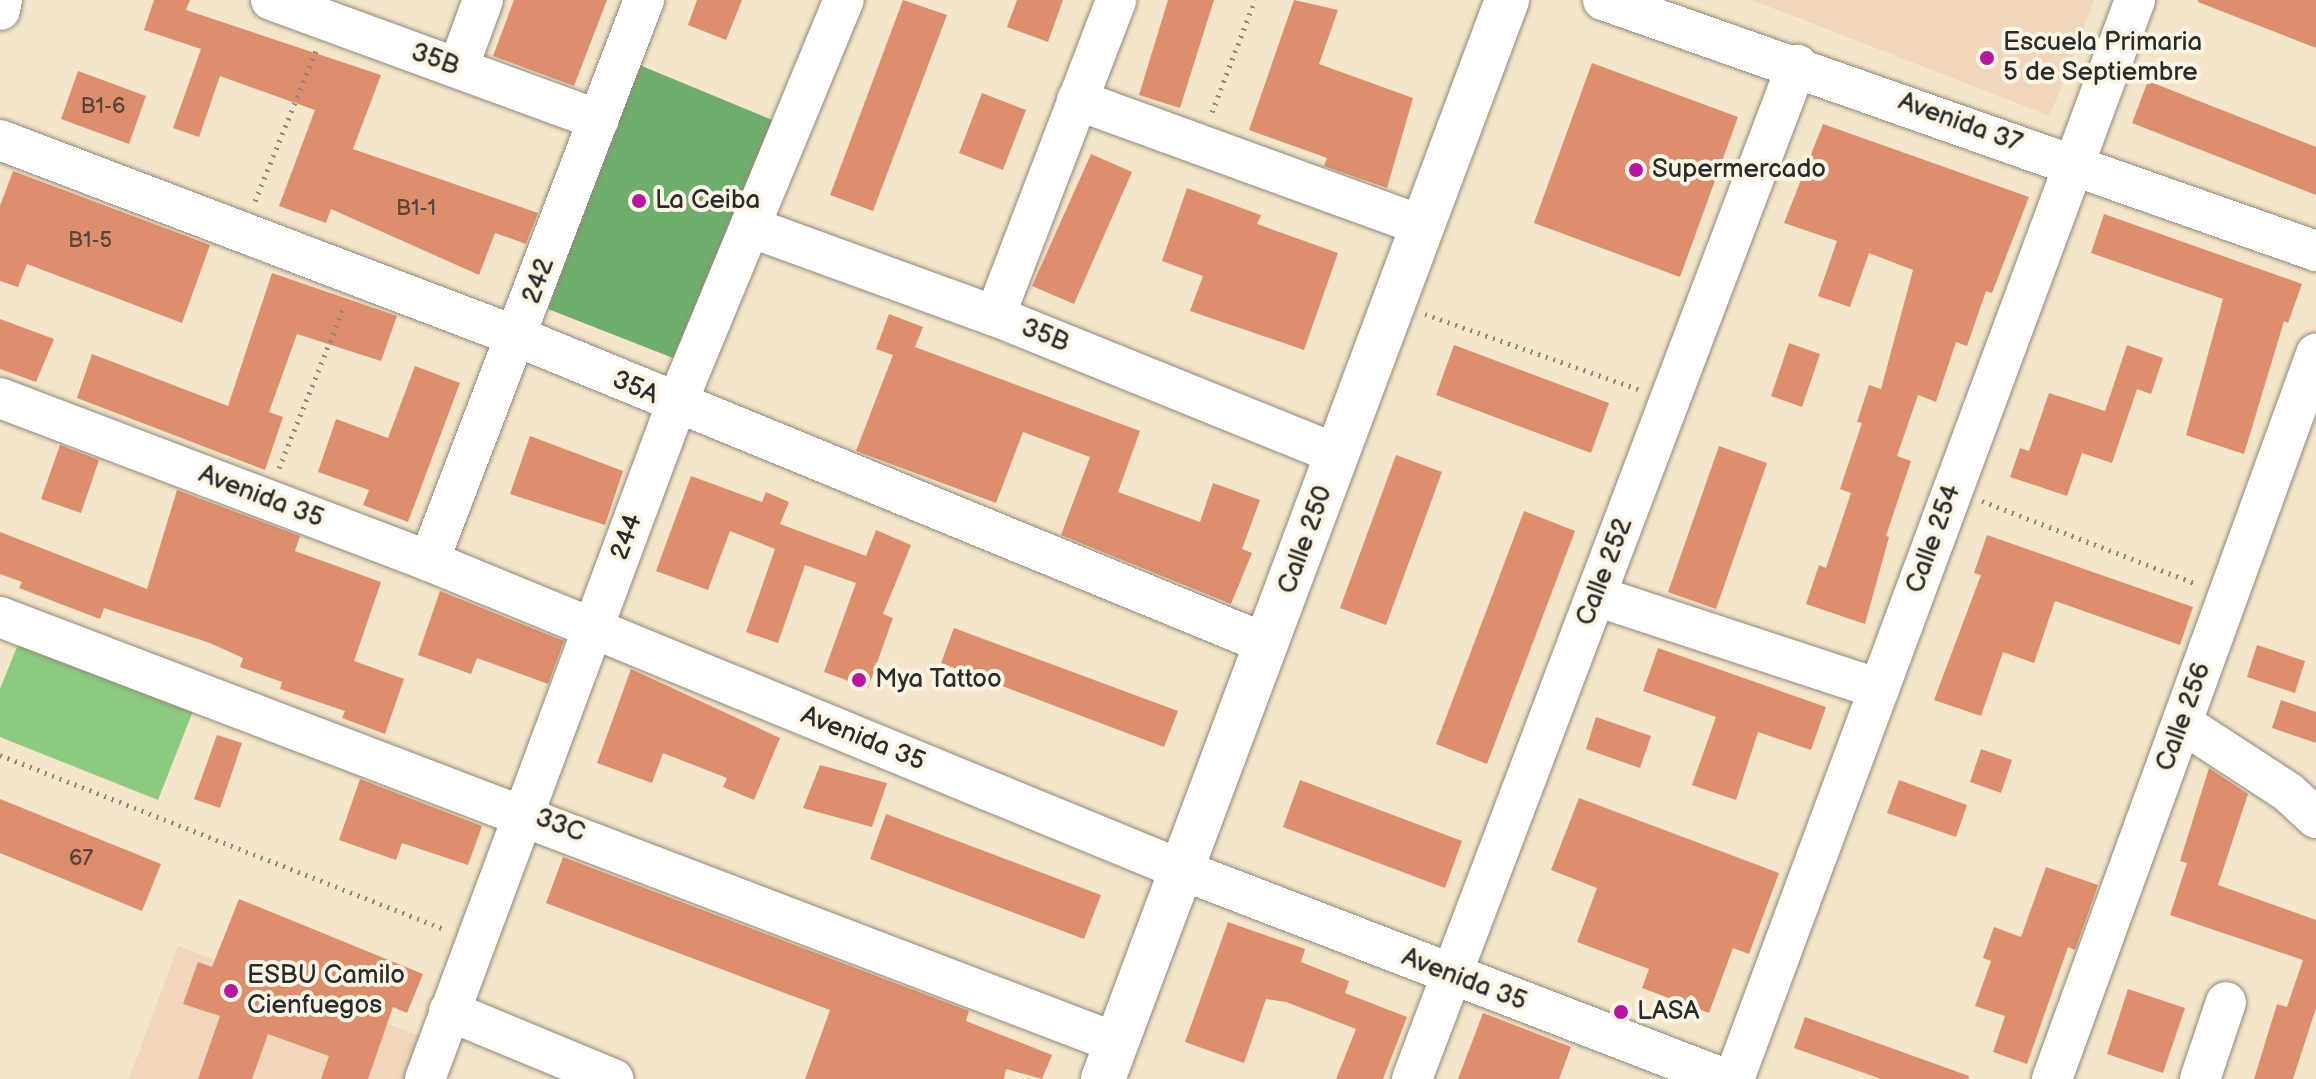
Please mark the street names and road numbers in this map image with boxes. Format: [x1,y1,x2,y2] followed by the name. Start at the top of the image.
[407,37,463,83] street label: 35B
[1894,86,2026,160] street label: Avenida 37
[516,254,562,308] street label: 242
[1017,312,1073,360] street label: 35B
[607,365,663,411] street label: 35A
[194,459,328,535] street label: Avenida 35
[1900,481,1968,597] street label: Calle 254
[1272,482,1340,598] street label: Calle 250
[604,510,650,564] street label: 244
[1570,514,1640,630] street label: Calle 252
[2150,658,2218,776] street label: Calle 256
[796,700,930,778] street label: Avenida 35
[531,802,589,850] street label: 33C
[1397,942,1531,1018] street label: Avenida 35

